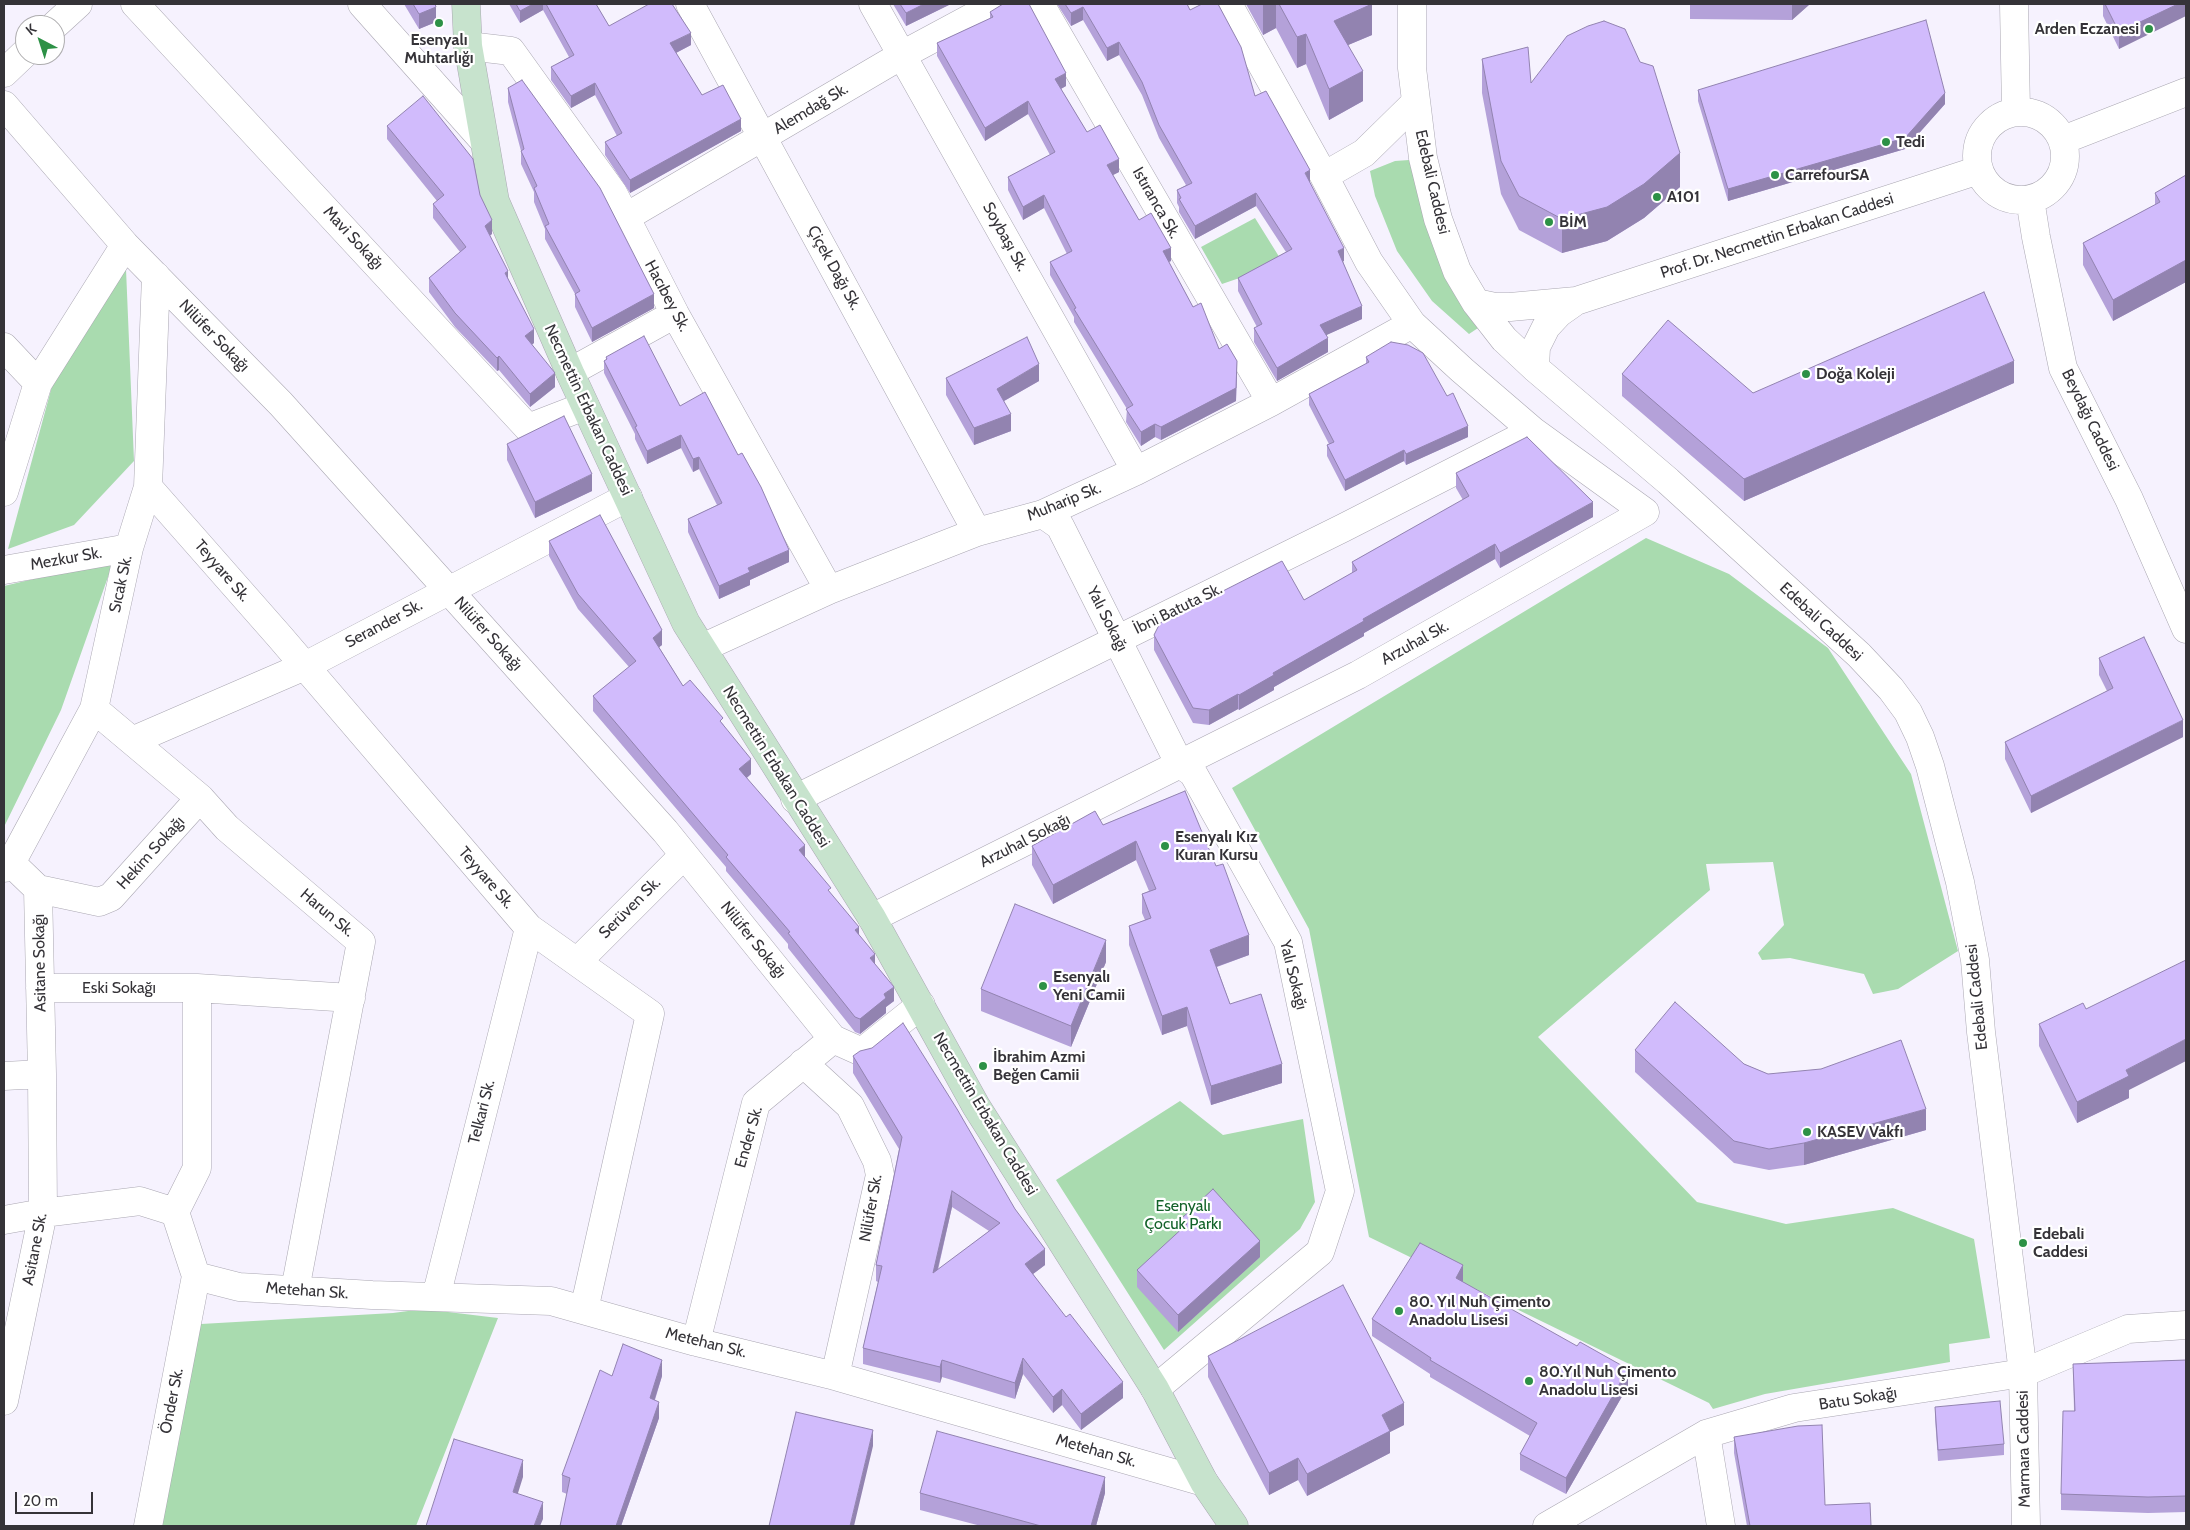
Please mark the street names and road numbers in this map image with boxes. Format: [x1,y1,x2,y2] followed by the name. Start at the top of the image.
[770,79,852,139] street label: Alemdağ Sk.
[1411,128,1453,236] street label: Edebali Caddesi
[1128,164,1184,242] street label: Istıranca Sk.
[1658,189,1896,283] street label: Prof. Dr. Necmettin Erbakan Caddesi
[978,199,1032,275] street label: Soybaşı Sk.
[319,202,387,274] street label: Mavi Sokağı
[803,222,865,314] street label: Çiçek Dağı Sk.
[640,257,694,335] street label: Hacıbey Sk.
[175,296,253,376] street label: Nilüfer Sokağı
[540,321,636,499] street label: Necmettin Erbakan Caddesi
[2057,366,2123,474] street label: Beydağı Caddesi
[1024,478,1104,526] street label: Muharip Sk.
[190,536,254,606] street label: Teyyare Sk.
[29,543,103,575] street label: Mezkur Sk.
[106,554,136,614] street label: Sıcak Sk.
[1131,579,1225,639] street label: İbni Batuta Sk.
[1776,579,1866,665] street label: Edebali Caddesi
[1082,583,1132,655] street label: Yalı Sokağı
[450,593,526,675] street label: Nilüfer Sokağı
[342,596,426,652] street label: Serander Sk.
[1378,617,1452,669] street label: Arzuhal Sk.
[718,683,834,851] street label: Necmettin Erbakan Caddesi
[977,810,1073,872] street label: Arzuhal Sokağı
[113,812,189,894] street label: Hekim Sokağı
[454,843,518,913] street label: Teyyare Sk.
[595,873,665,943] street label: Serüven Sk.
[296,885,358,941] street label: Harun Sk.
[716,898,790,982] street label: Nilüfer Sokağı
[30,914,50,1012] street label: Asitane Sokağı
[1275,938,1311,1012] street label: Yalı Sokağı
[1962,943,1992,1051] street label: Edebali Caddesi
[82,978,156,998] street label: Eski Sokağı
[929,1029,1041,1199] street label: Necmettin Erbakan Caddesi
[465,1078,499,1146] street label: Telkari Sk.
[731,1104,767,1170] street label: Ender Sk.
[856,1173,886,1243] street label: Nilüfer Sk.
[19,1211,51,1287] street label: Asitane Sk.
[265,1279,349,1303] street label: Metehan Sk.
[663,1324,749,1362] street label: Metehan Sk.
[156,1366,188,1436] street label: Önder Sk.
[1818,1383,1898,1415] street label: Batu Sokağı
[2013,1390,2035,1508] street label: Marmara Caddesi
[1053,1430,1139,1472] street label: Metehan Sk.

